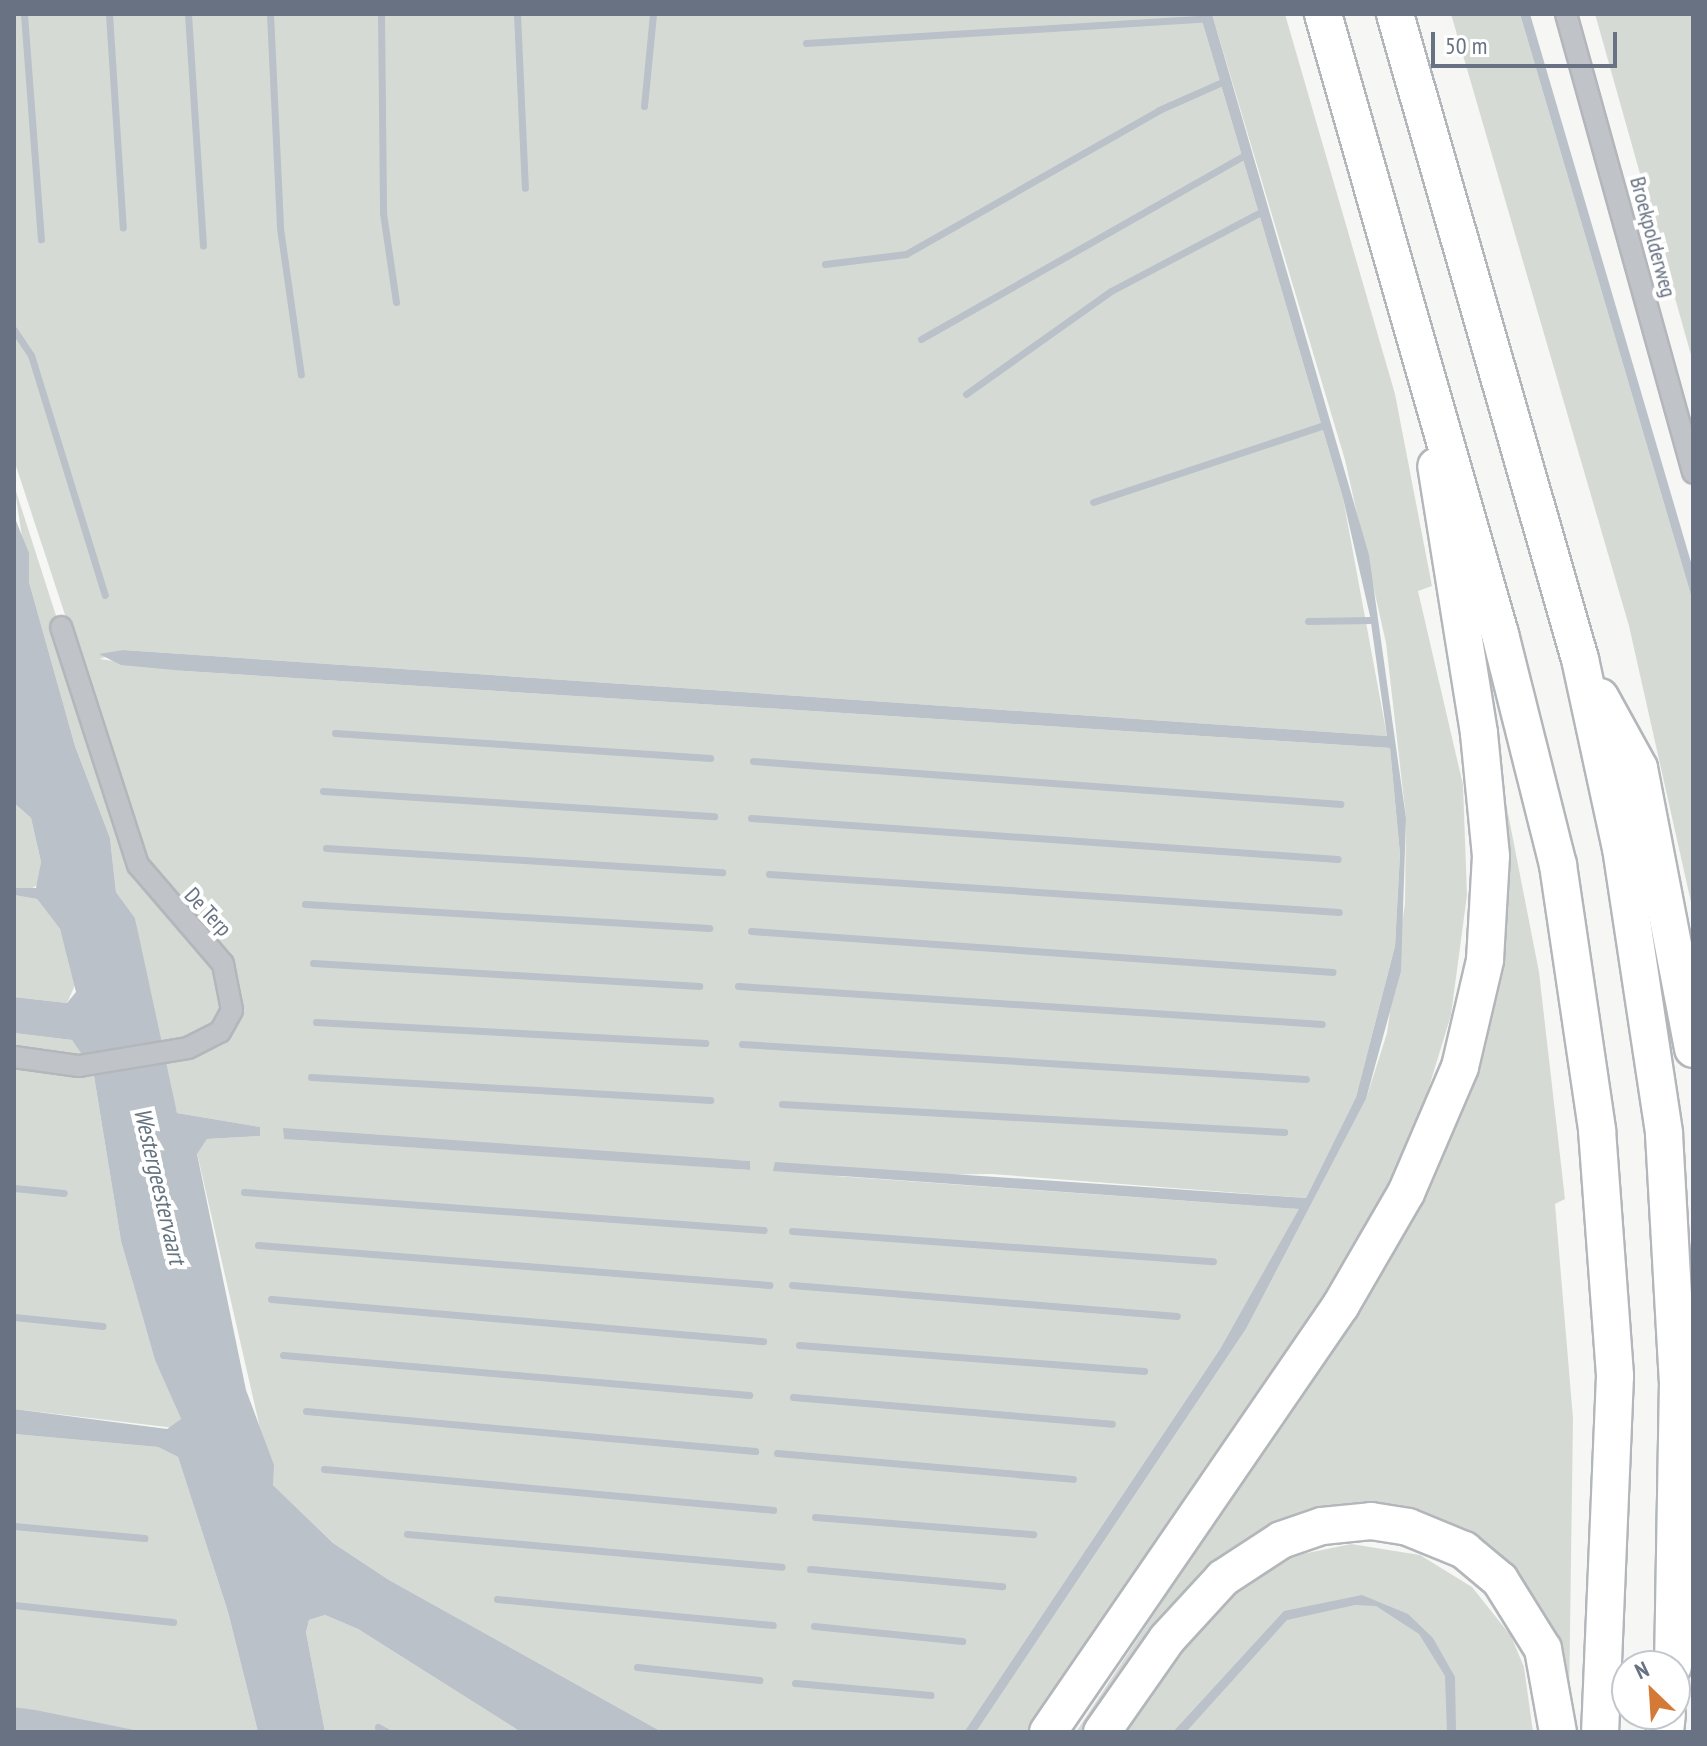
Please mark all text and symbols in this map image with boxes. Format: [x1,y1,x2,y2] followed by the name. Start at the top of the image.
[1435,16,1621,66] scale bar
[1445,30,1487,61] text: 50 m
[1624,174,1682,300] street label: Broekpolderweg
[179,882,237,942] street label: De Terp
[128,1105,192,1267] water label: Westergeestervaart
[1611,1650,1691,1730] north arrow
[1630,1655,1653,1685] text: N

